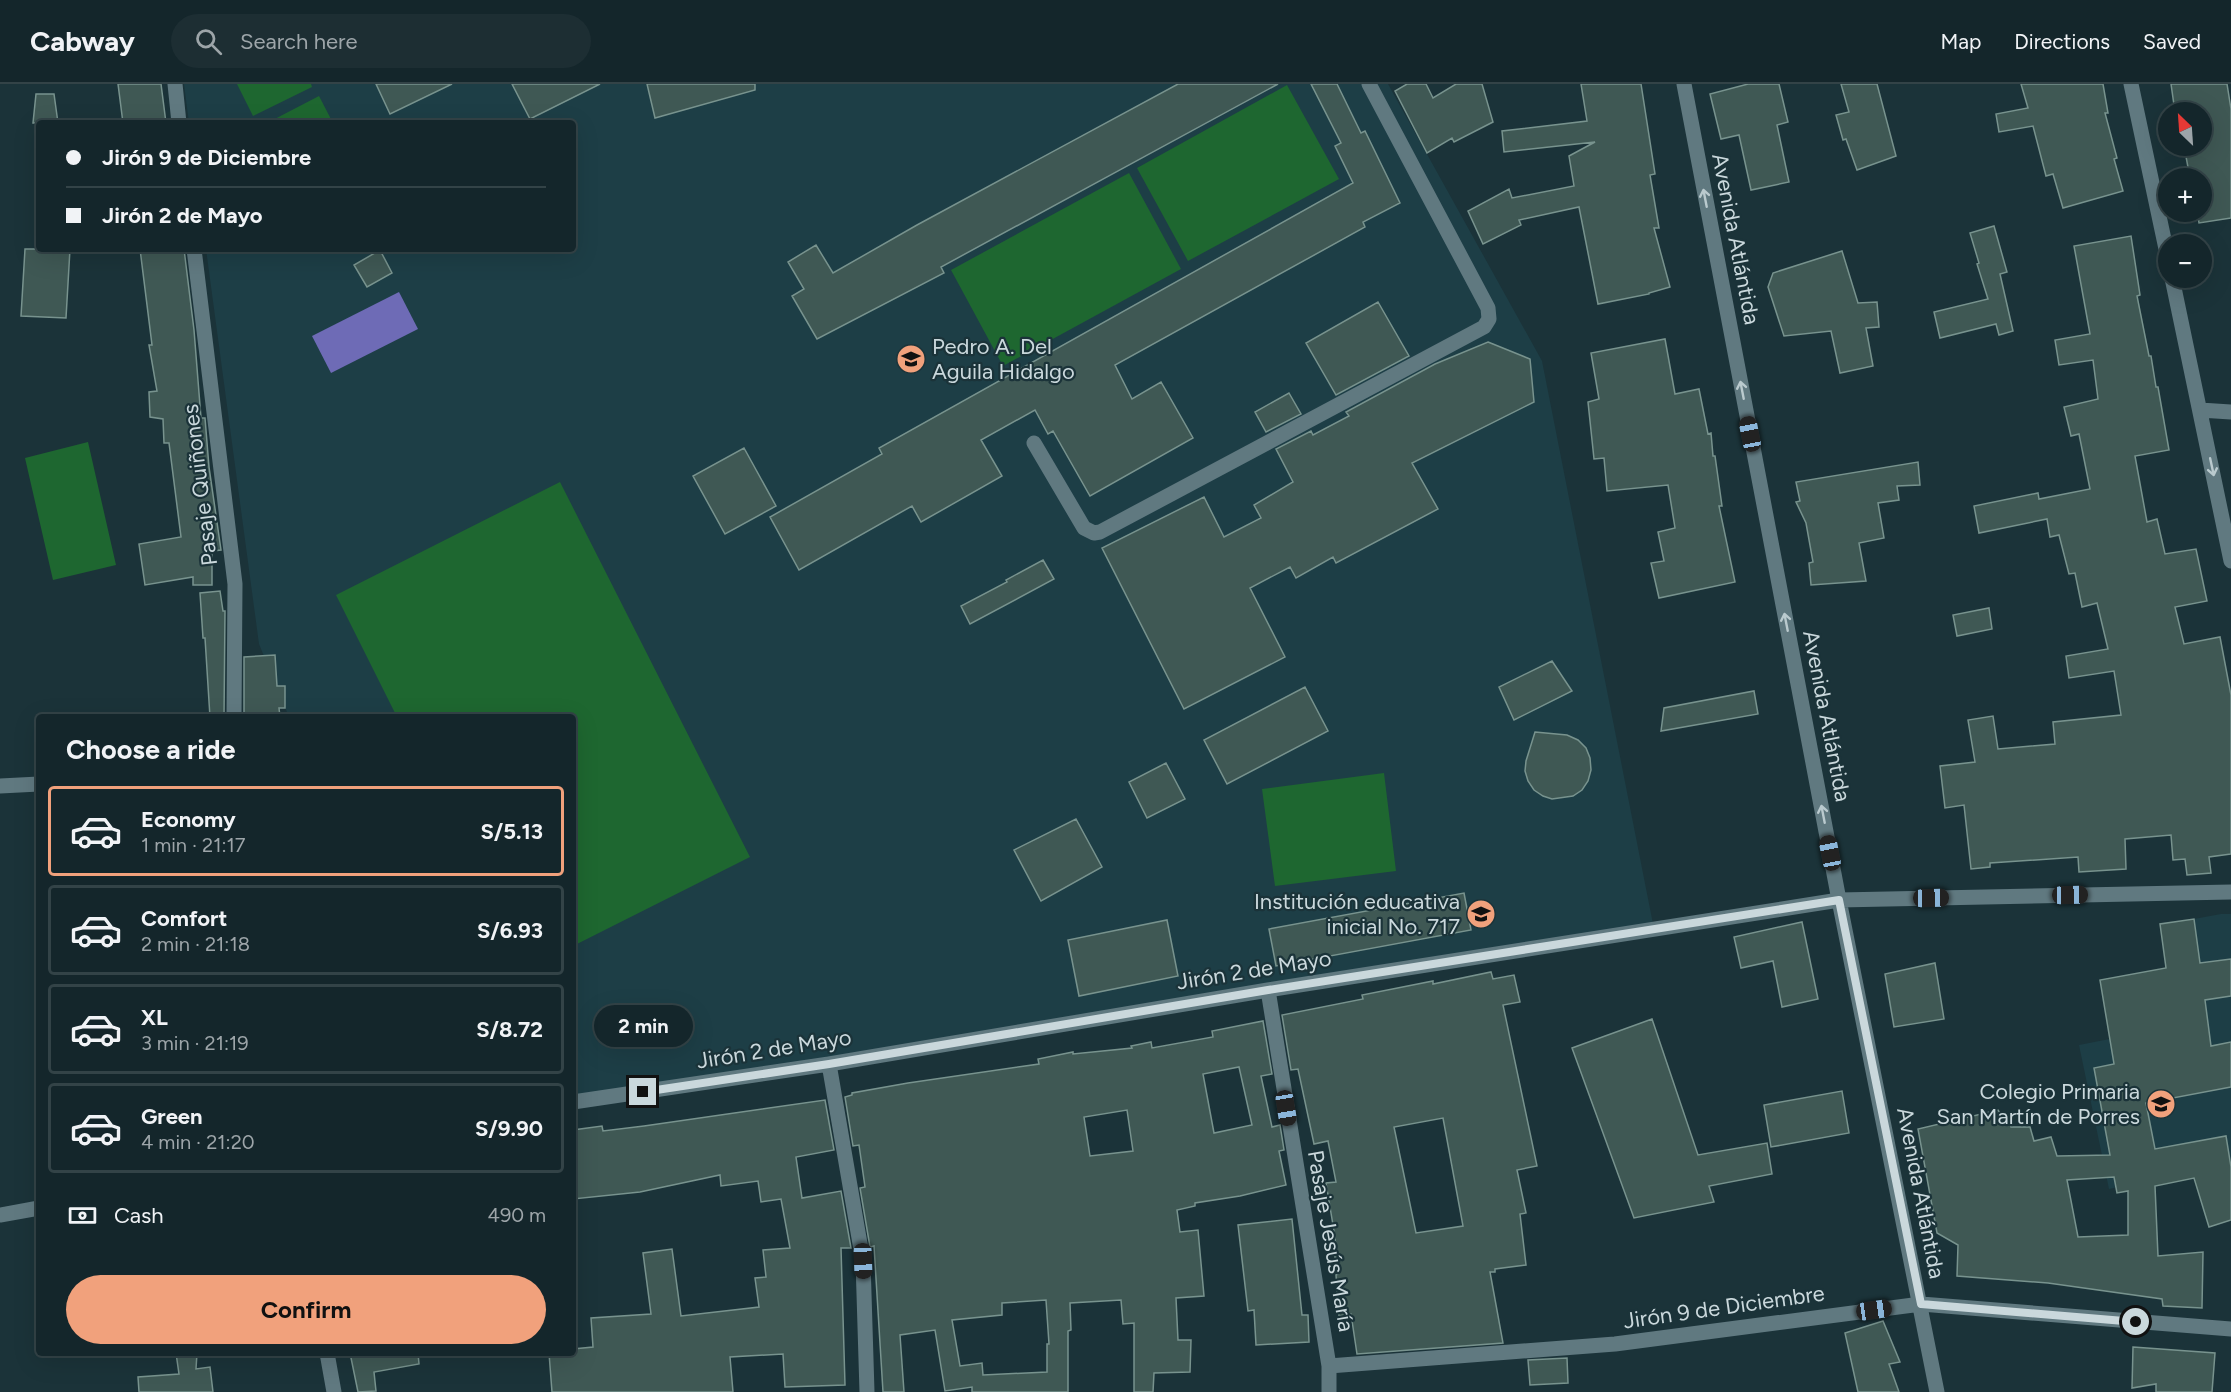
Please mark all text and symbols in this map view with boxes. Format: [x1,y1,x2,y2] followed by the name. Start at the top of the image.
[171,14,591,68] search box
[30,24,135,58] text: Cabway
[192,25,225,58] icon: search
[240,28,357,55] text: Search here
[1940,29,1981,54] text: Map
[2014,29,2110,54] text: Directions
[2143,29,2201,54] text: Saved
[2158,102,2212,156] north arrow
[2158,102,2212,288] map controls
[102,144,311,171] text: Jirón 9 de Diciembre
[1706,151,1766,327] street label: Avenida Atlántida
[2158,168,2212,222] button: +
[1699,189,1710,208] one-way arrow
[102,202,263,229] text: Jirón 2 de Mayo
[2158,234,2212,288] button: −
[932,333,1075,385] place label: Pedro A. Del Aguila Hidalgo
[895,343,927,375] school or university icon: Pedro A. Del Aguila Hidalgo
[1736,380,1747,400] one-way arrow
[177,403,223,567] street label: Pasaje Quiñones
[1738,415,1762,453] car
[2207,457,2218,477] one-way arrow
[1780,613,1791,633] one-way arrow
[1797,628,1857,804] street label: Avenida Atlántida
[66,733,235,766] text: Choose a ride
[69,804,123,858] icon: car
[1817,805,1828,824] one-way arrow
[141,806,236,833] text: Economy
[480,818,543,845] text: S/5.13
[141,833,245,857] text: 1 min · 21:17
[1818,834,1842,872] car
[2052,886,2088,904] car
[1254,888,1460,940] place label: Institución educativa inicial No. 717
[1913,889,1949,907] car
[1465,898,1497,930] school or university icon: Institución educativa inicial No. 717
[69,903,123,957] icon: car
[141,905,227,932] text: Comfort
[477,917,543,944] text: S/6.93
[141,932,250,956] text: 2 min · 21:18
[1175,944,1333,996] street label: Jirón 2 de Mayo
[69,1002,123,1056] icon: car
[141,1004,168,1031] text: XL
[594,1005,692,1047] callout: 2 min
[618,1014,669,1038] text: 2 min
[476,1016,543,1043] text: S/8.72
[695,1023,853,1075] street label: Jirón 2 de Mayo
[141,1031,249,1055] text: 3 min · 21:19
[629,1078,656,1105] route end
[1936,1078,2140,1130] place label: Colegio Primaria San Martín de Porres
[2145,1088,2177,1120] school or university icon: Colegio Primaria San Martín de Porres
[1274,1089,1298,1127] car
[69,1101,123,1155] icon: car
[141,1103,203,1130] text: Green
[1891,1105,1951,1281] street label: Avenida Atlántida
[475,1115,543,1142] text: S/9.90
[141,1130,255,1154] text: 4 min · 21:20
[1302,1148,1360,1334] street label: Pasaje Jesús María
[66,1199,99,1232] icon: cash
[114,1202,164,1229] text: Cash
[487,1203,546,1227] text: 490 m
[853,1243,873,1279] car
[66,1275,546,1344] button: Confirm
[1622,1280,1826,1334] street label: Jirón 9 de Diciembre
[1855,1299,1893,1321] car
[2122,1308,2149,1335] route start

